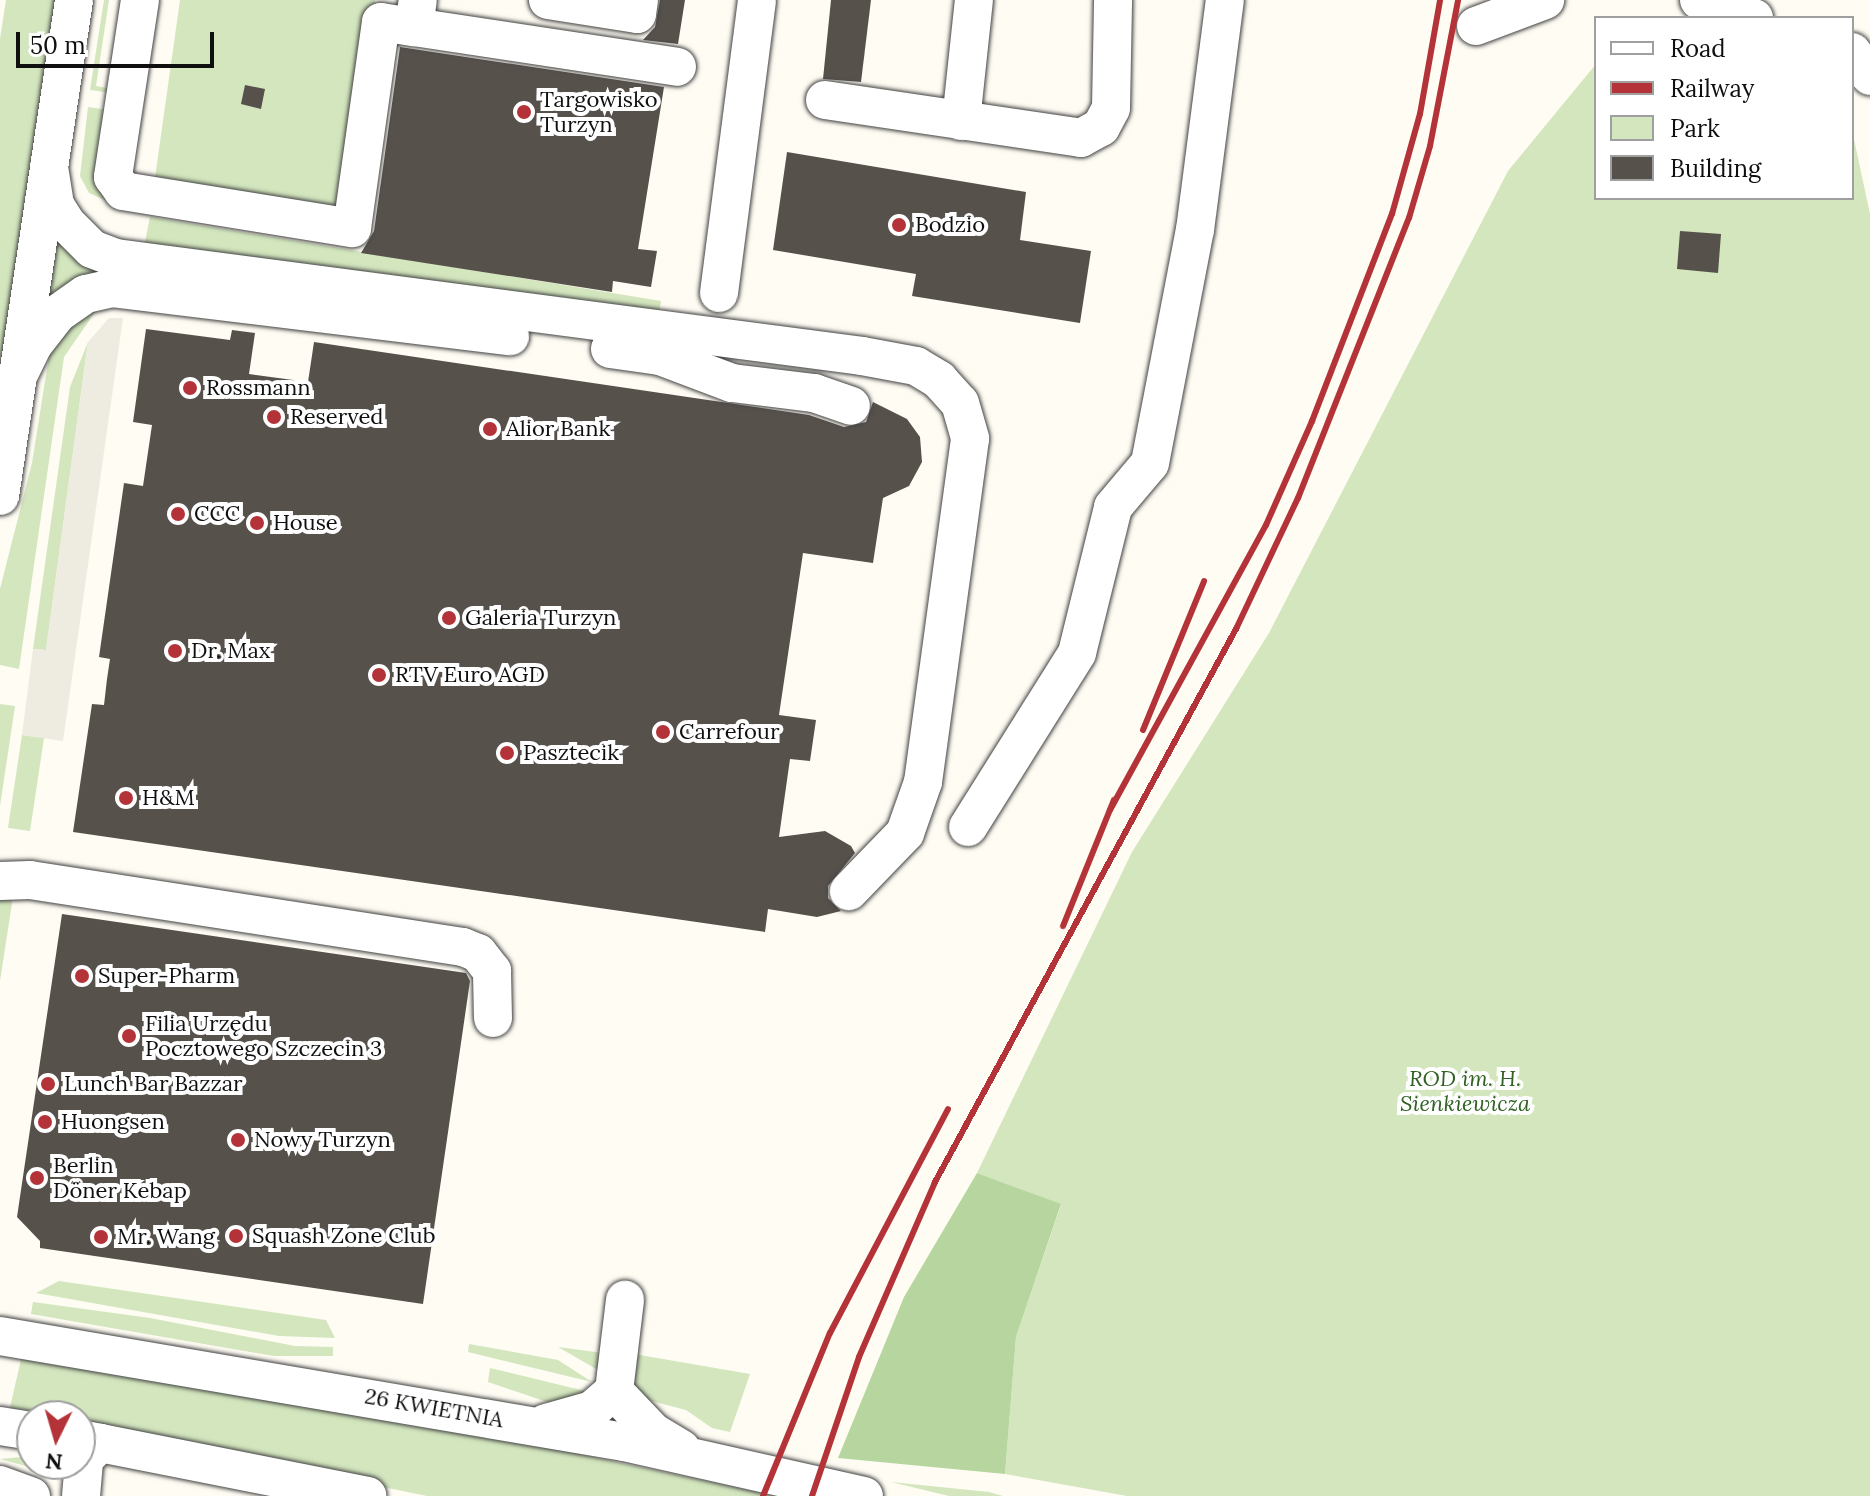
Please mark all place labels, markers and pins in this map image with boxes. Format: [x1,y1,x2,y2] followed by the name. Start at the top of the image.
[540,86,658,138] place label: Targowisko Turzyn
[515,103,533,121] marker: Targowisko Turzyn
[915,212,985,238] place label: Bodzio
[890,216,908,234] marker: Bodzio
[206,375,311,401] place label: Rossmann
[181,379,199,397] marker: Rossmann
[290,404,383,430] place label: Reserved
[265,408,283,426] marker: Reserved
[506,416,610,442] place label: Alior Bank
[481,420,499,438] marker: Alior Bank
[194,501,240,527] place label: CCC
[169,505,187,523] marker: CCC
[273,510,338,536] place label: House
[248,514,266,532] marker: House
[465,605,616,631] place label: Galeria Turzyn
[440,609,458,627] marker: Galeria Turzyn
[191,638,270,664] place label: Dr. Max
[166,642,184,660] marker: Dr. Max
[395,662,545,688] place label: RTV Euro AGD
[370,666,388,684] marker: RTV Euro AGD
[679,719,779,745] place label: Carrefour
[654,723,672,741] marker: Carrefour
[523,740,619,766] place label: Pasztecik
[498,744,516,762] marker: Pasztecik
[142,785,195,811] place label: H&M
[117,789,135,807] marker: H&M
[98,963,235,989] place label: Super-Pharm
[73,967,91,985] marker: Super-Pharm
[145,1010,382,1062] place label: Filia Urzędu Pocztowego Szczecin 3
[120,1027,138,1045] marker: Filia Urzędu Pocztowego Szczecin 3
[64,1071,243,1097] place label: Lunch Bar Bazzar
[39,1075,57,1093] marker: Lunch Bar Bazzar
[61,1109,165,1135] place label: Huongsen
[36,1113,54,1131] marker: Huongsen
[254,1127,391,1153] place label: Nowy Turzyn
[229,1131,247,1149] marker: Nowy Turzyn
[53,1152,187,1204] place label: Berlin Döner Kebap
[28,1169,46,1187] marker: Berlin Döner Kebap
[252,1223,435,1249] place label: Squash Zone Club
[117,1224,215,1250] place label: Mr. Wang
[227,1227,245,1245] marker: Squash Zone Club
[92,1228,110,1246] marker: Mr. Wang

